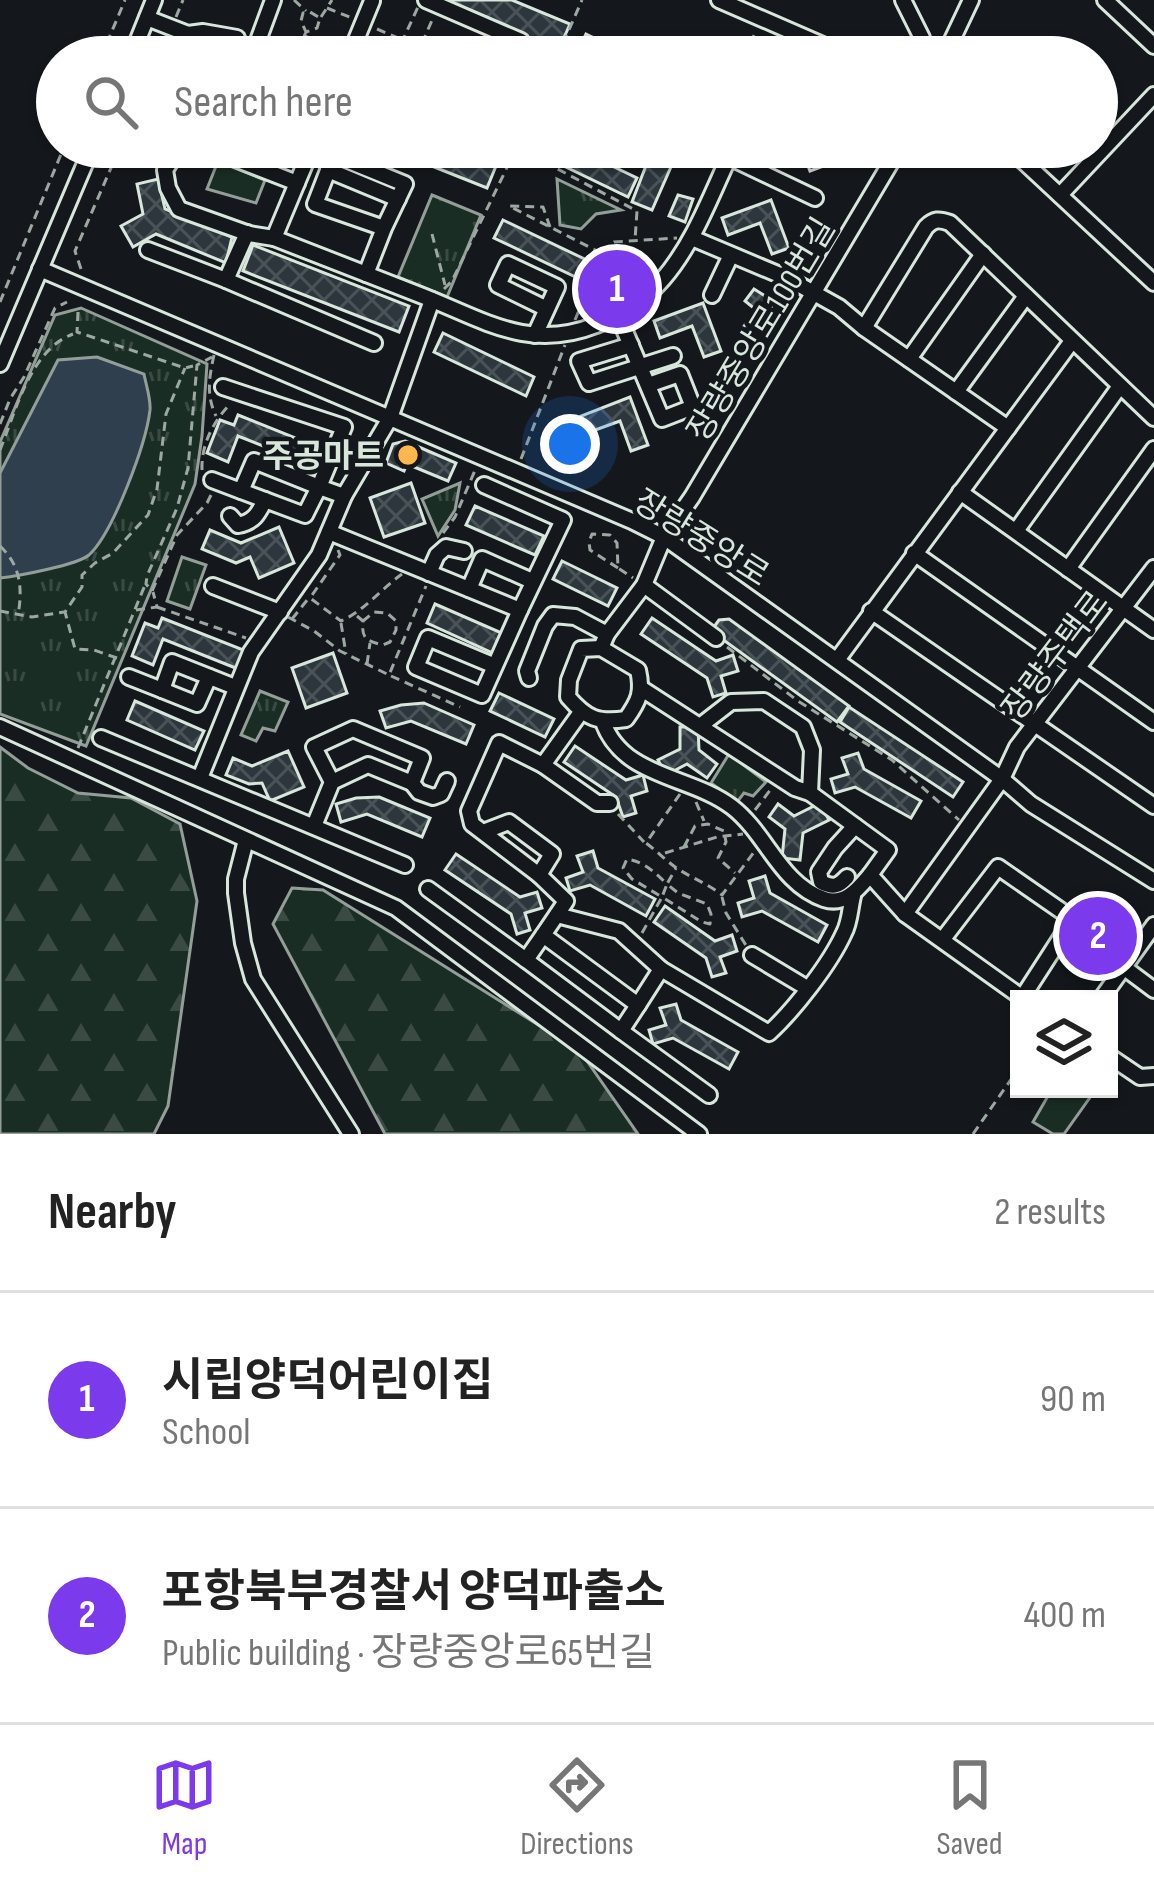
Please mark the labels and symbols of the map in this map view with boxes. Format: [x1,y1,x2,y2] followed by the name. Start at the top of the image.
[679,211,844,449] street label: 장량중앙로100번길
[578,244,656,334] pin: 1
[540,414,600,474] your location
[263,437,384,477] place label: 주공마트
[395,442,421,468] marker: 주공마트
[626,482,776,596] street label: 장량중앙로
[994,584,1117,729] street label: 장량주택로
[1059,891,1137,981] pin: 2

